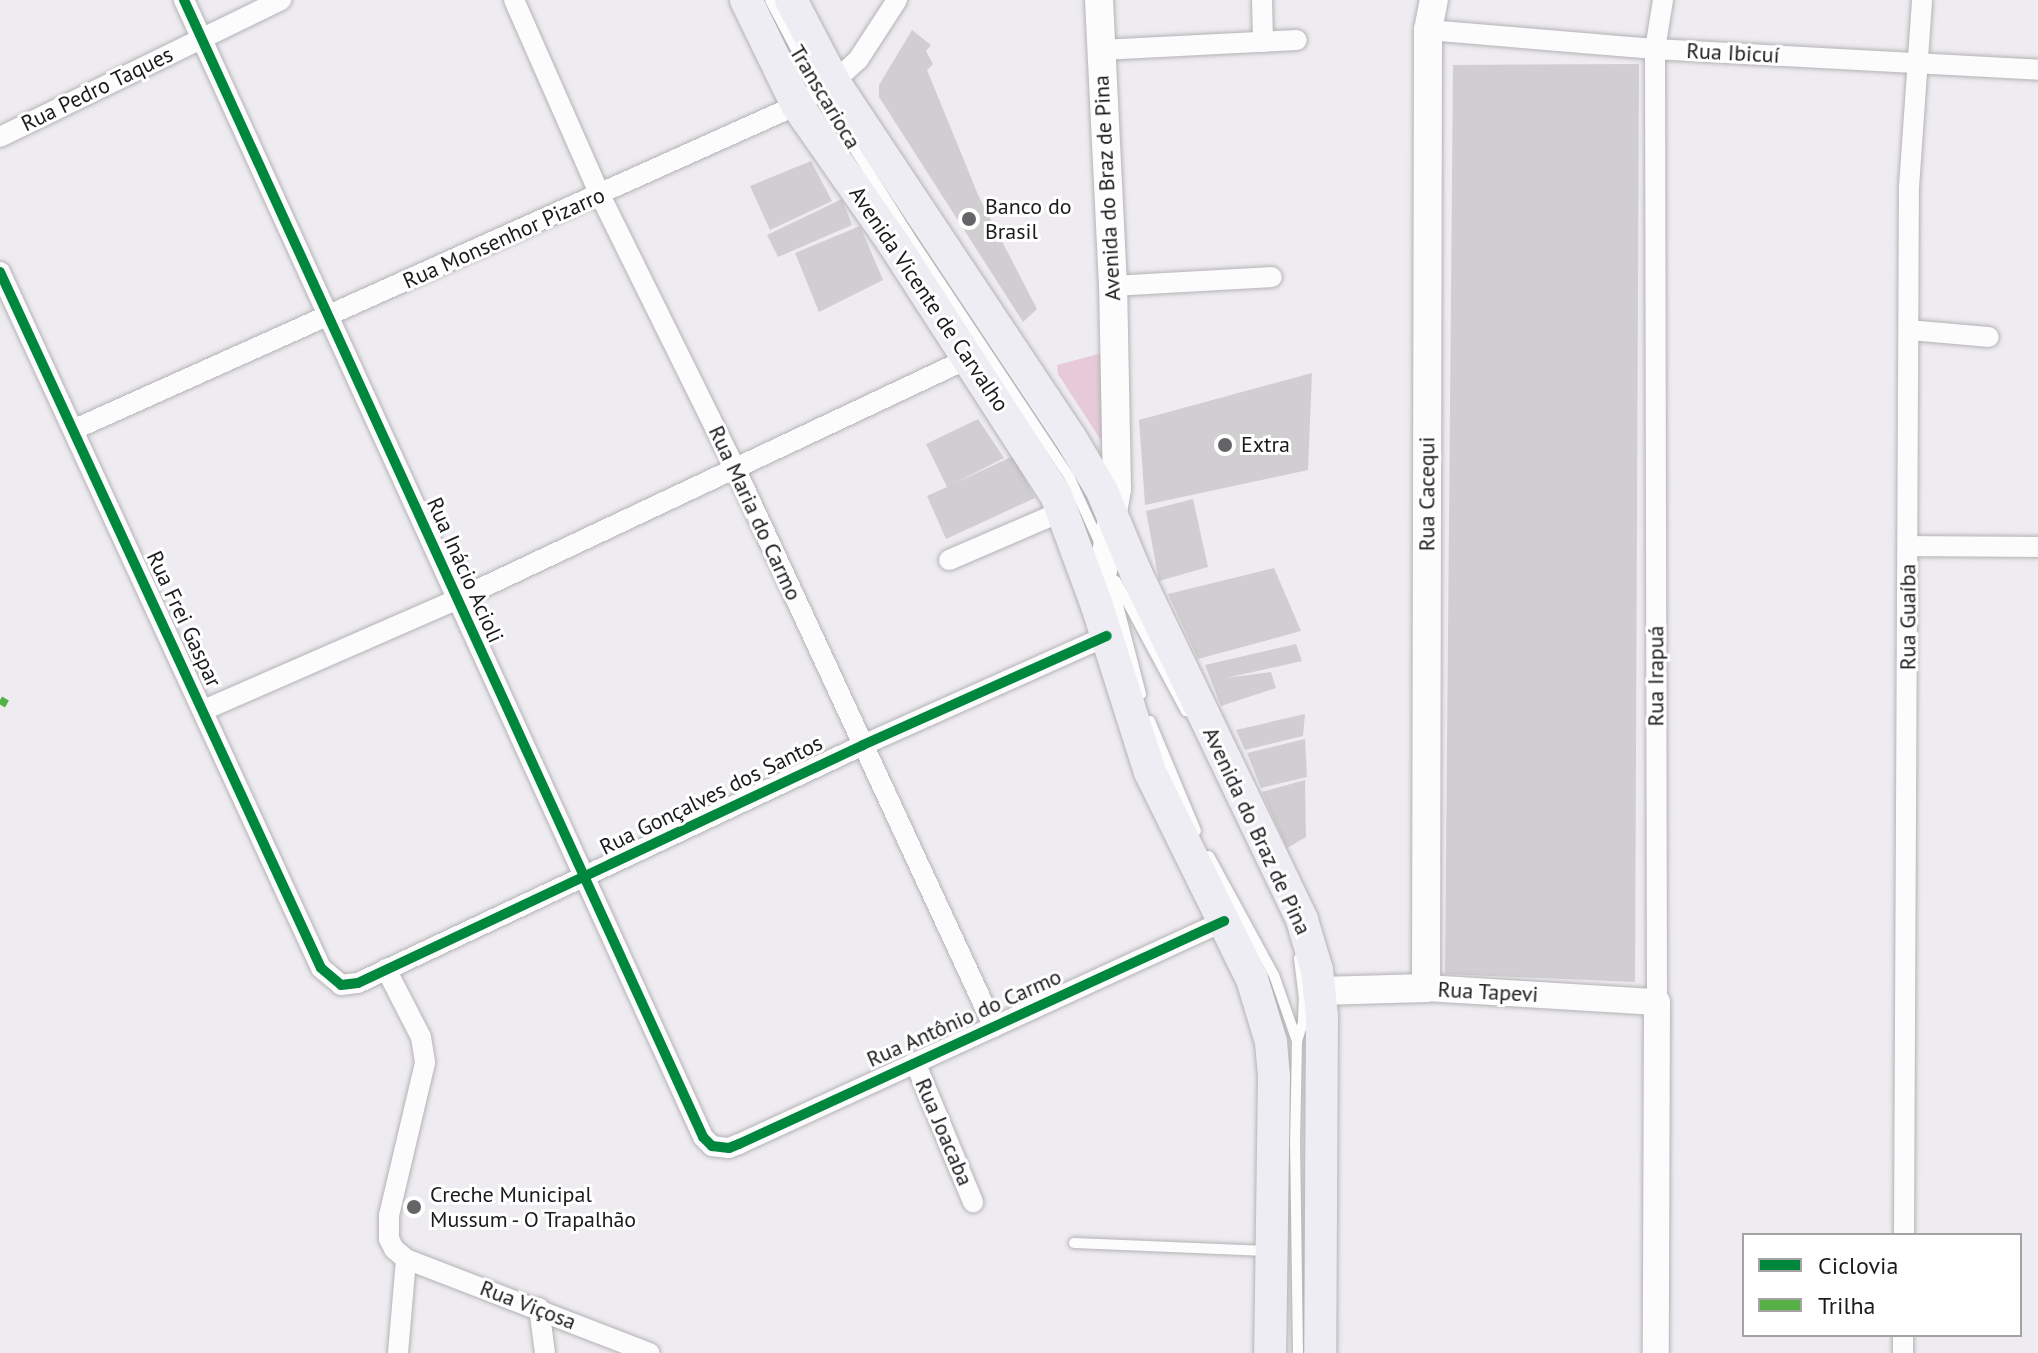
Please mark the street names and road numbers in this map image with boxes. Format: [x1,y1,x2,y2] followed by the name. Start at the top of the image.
[1686,37,1780,69] street label: Rua Ibicuí
[784,40,866,154] street label: Transcarioca
[17,41,177,137] street label: Rua Pedro Taques
[1088,74,1126,302] street label: Avenida do Braz de Pina
[843,181,1015,417] street label: Avenida Vicente de Carvalho
[399,182,609,294] street label: Rua Monsenhor Pizarro
[703,421,807,605] street label: Rua Maria do Carmo
[1414,437,1440,551] street label: Rua Cacequi
[421,493,509,647] street label: Rua Inácio Acioli
[141,547,227,691] street label: Rua Frei Gaspar
[1895,564,1921,670] street label: Rua Guaíba
[1643,626,1669,726] street label: Rua Irapuá
[1197,723,1317,939] street label: Avenida do Braz de Pina
[595,730,827,860] street label: Rua Gonçalves dos Santos
[862,963,1066,1073] street label: Rua Antônio do Carmo
[1437,976,1539,1008] street label: Rua Tapevi
[910,1074,978,1190] street label: Rua Joacaba
[476,1275,580,1335] street label: Rua Viçosa

